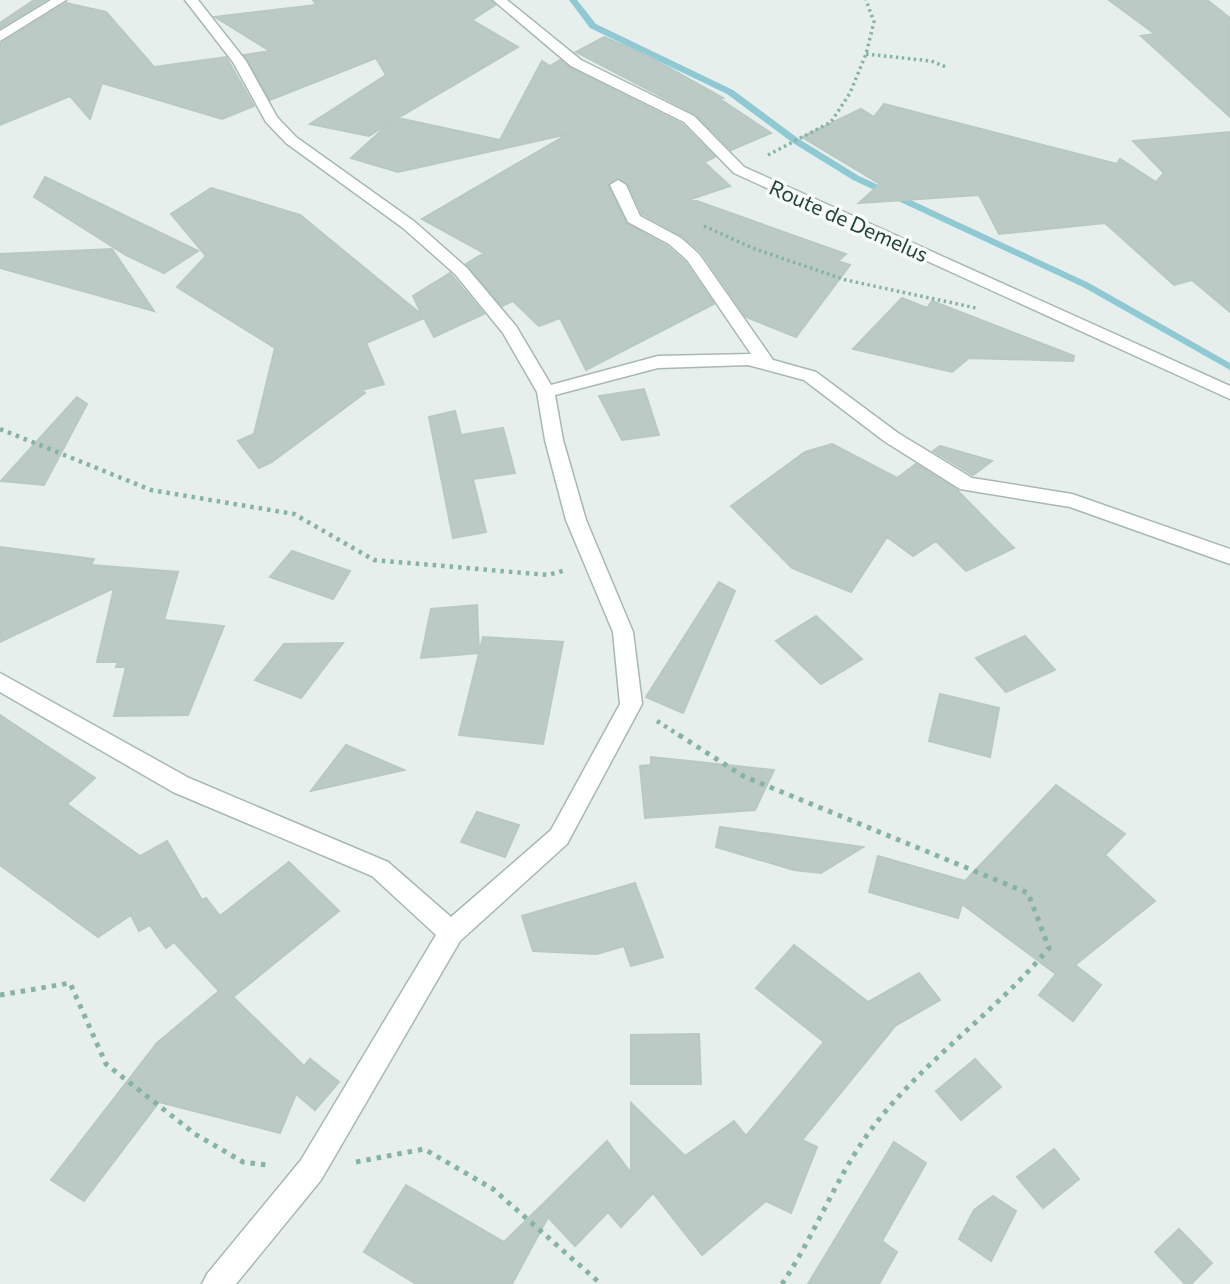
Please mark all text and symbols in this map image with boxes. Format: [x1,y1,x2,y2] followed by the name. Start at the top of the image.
[766,174,932,266] street label: Route de Demelus

